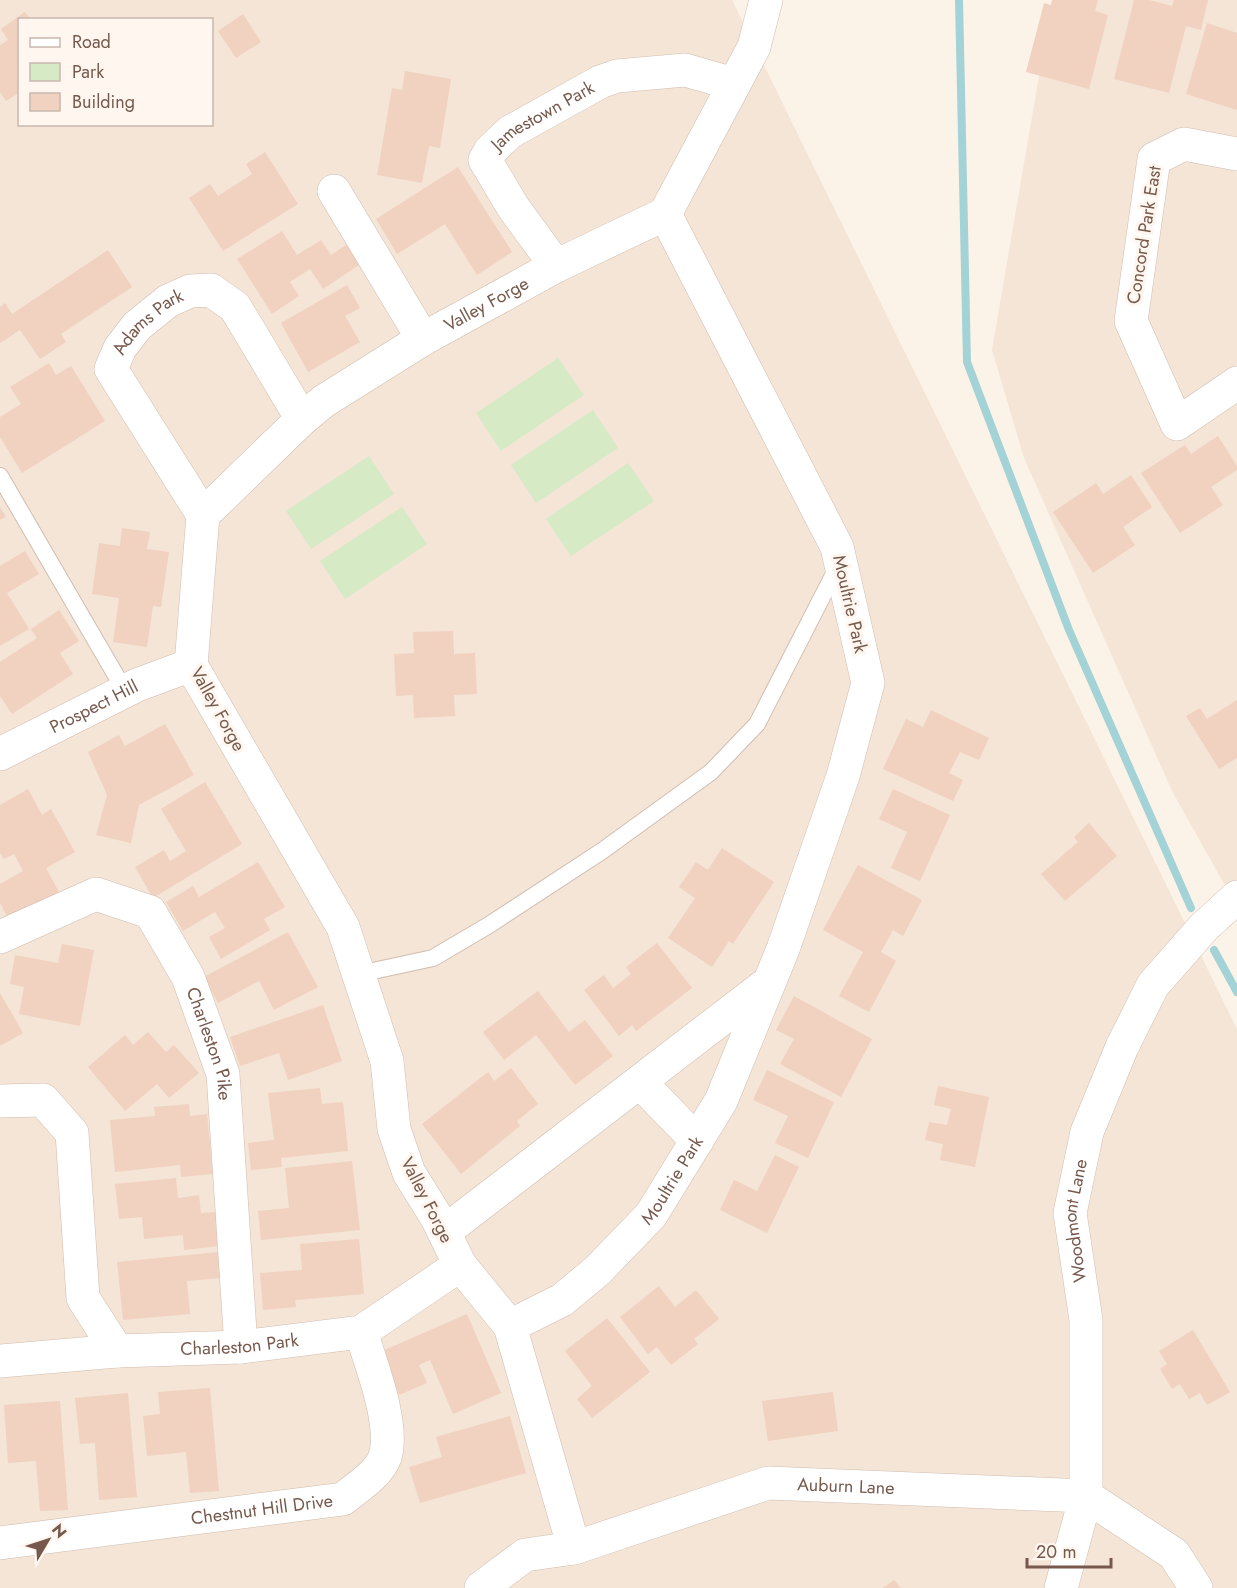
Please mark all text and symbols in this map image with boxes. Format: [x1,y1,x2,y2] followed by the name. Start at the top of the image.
[18,18,213,126] legend
[72,29,111,55] text: Road
[72,59,104,85] text: Park
[484,75,599,158] street label: Jamestown Park
[72,89,135,115] text: Building
[1120,163,1168,306] street label: Concord Park East
[439,270,534,338] street label: Valley Forge
[106,283,188,359] street label: Adams Park
[826,552,874,656] street label: Moultrie Park
[184,662,252,756] street label: Valley Forge
[45,674,143,740] street label: Prospect Hill
[180,984,238,1101] street label: Charleston Pike
[635,1131,710,1231] street label: Moultrie Park
[394,1153,460,1247] street label: Valley Forge
[1057,1157,1094,1284] street label: Woodmont Lane
[180,1327,300,1362] street label: Charleston Park
[797,1471,895,1501] street label: Auburn Lane
[189,1487,334,1531] street label: Chestnut Hill Drive
[18,1510,78,1570] north arrow
[46,1519,72,1543] text: N
[1027,1531,1111,1569] scale bar
[1036,1539,1076,1565] text: 20 m

